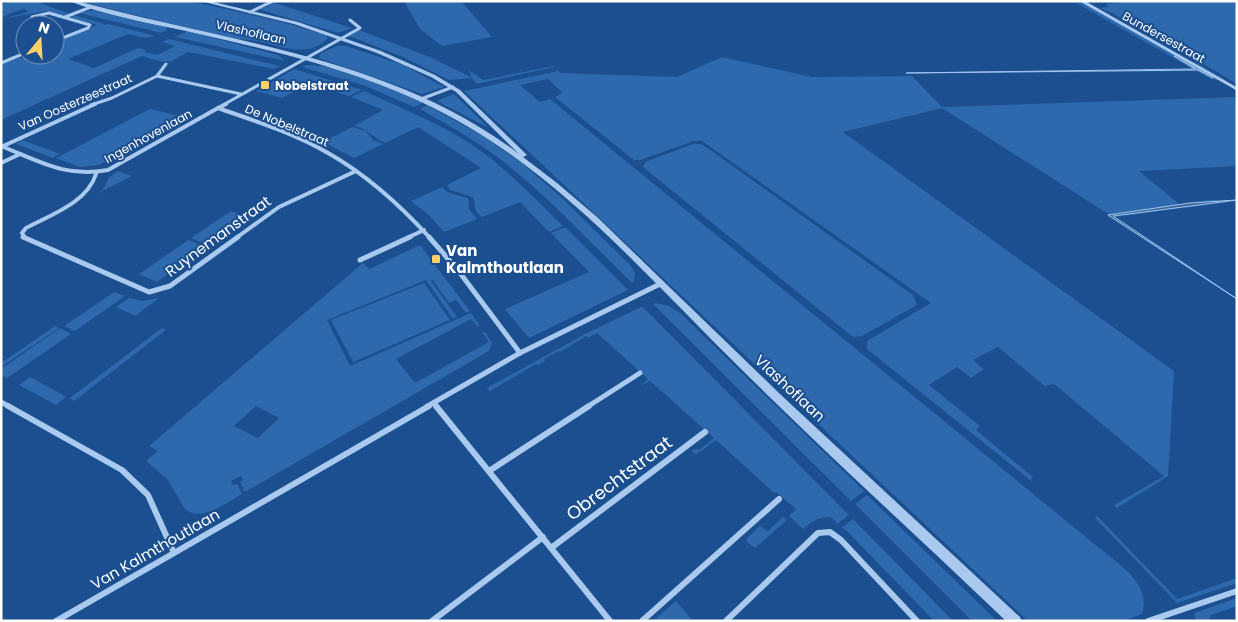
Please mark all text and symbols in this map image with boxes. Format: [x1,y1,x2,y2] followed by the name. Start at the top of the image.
[1120,7,1208,67] street label: Bundersestraat
[15,15,65,65] north arrow
[36,16,52,39] text: N
[214,16,288,48] street label: Vlashoflaan
[15,69,135,135] street label: Van Oosterzeestraat
[275,77,349,94] place label: Nobelstraat
[259,79,271,91] marker: Nobelstraat
[243,100,331,150] street label: De Nobelstraat
[101,105,195,167] street label: Ingenhovenlaan
[161,191,275,281] street label: Ruynemanstraat
[446,240,564,278] place label: Van Kalmthoutlaan
[430,253,442,265] marker: Van Kalmthoutlaan
[750,350,830,426] street label: Vlashoflaan
[561,430,677,526] street label: Obrechtstraat
[87,504,223,594] street label: Van Kalmthoutlaan

